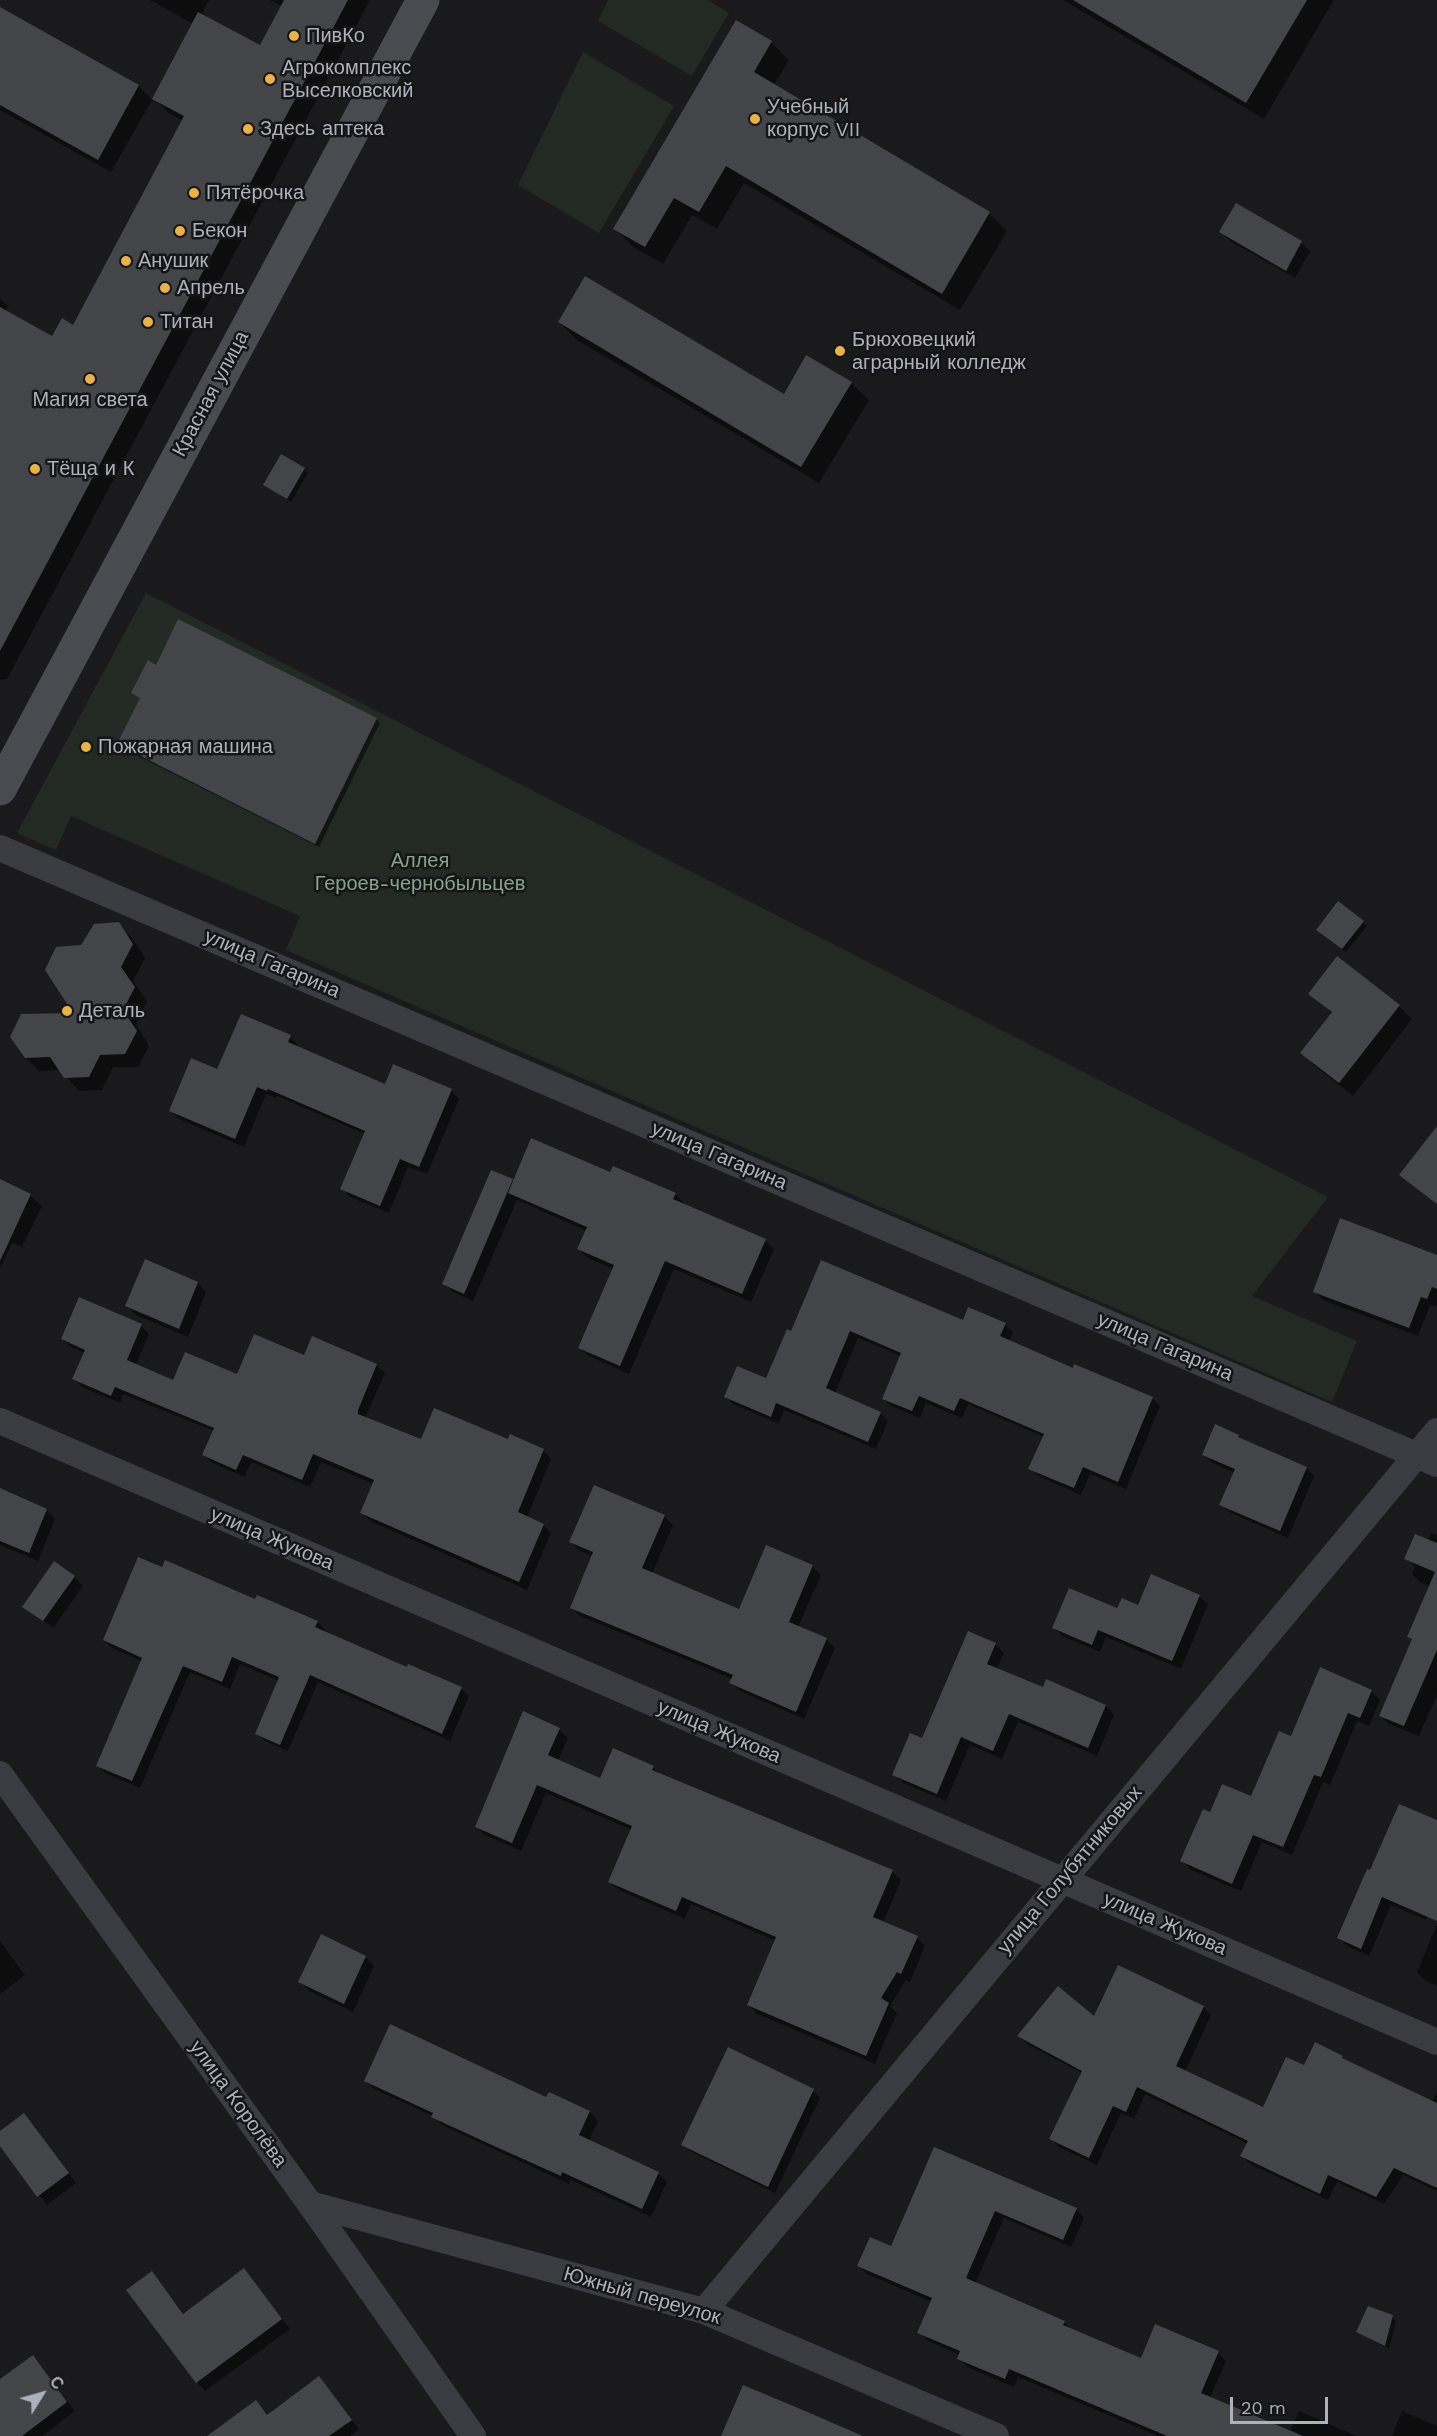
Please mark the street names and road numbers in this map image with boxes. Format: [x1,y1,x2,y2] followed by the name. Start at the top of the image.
[168,327,254,461] street label: Красная улица
[201,925,343,1003] street label: улица Гагарина
[648,1117,790,1195] street label: улица Гагарина
[1094,1308,1236,1386] street label: улица Гагарина
[207,1502,337,1576] street label: улица Жукова
[654,1695,784,1769] street label: улица Жукова
[993,1781,1147,1959] street label: улица Голубятниковых
[1100,1887,1230,1961] street label: улица Жукова
[184,2036,292,2172] street label: улица Королёва
[561,2262,723,2330] street label: Южный переулок

